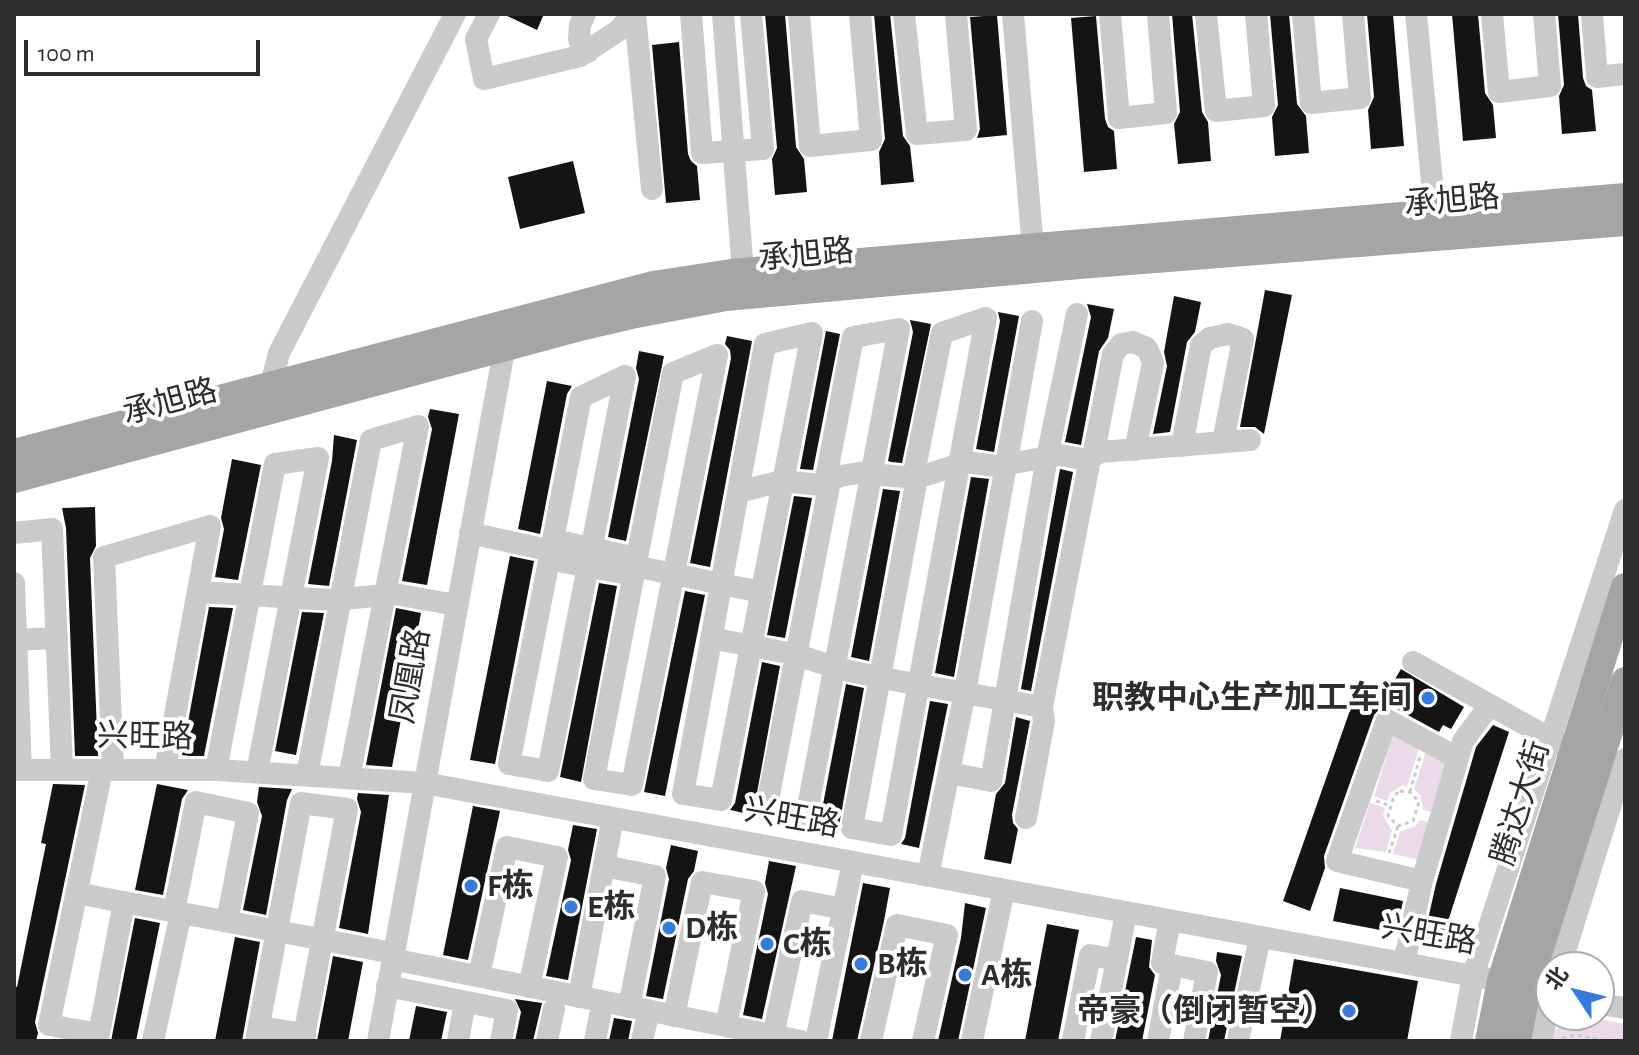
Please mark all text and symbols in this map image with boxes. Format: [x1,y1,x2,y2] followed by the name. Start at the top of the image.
[28,24,264,74] scale bar
[38,42,95,66] text: 100 m
[1403,178,1501,224] street label: 承旭路
[757,232,855,278] street label: 承旭路
[119,371,221,433] street label: 承旭路
[384,625,438,727] street label: 凤凰路
[1092,679,1412,717] place label: 职教中心生产加工车间
[1419,689,1437,707] marker: 职教中心生产加工车间
[97,717,193,757] street label: 兴旺路
[1484,736,1558,870] street label: 腾达大街
[741,791,843,845] street label: 兴旺路
[487,867,534,905] place label: F栋
[462,877,480,895] marker: F栋
[587,888,635,926] place label: E栋
[562,898,580,916] marker: E栋
[1378,908,1480,962] street label: 兴旺路
[685,909,738,947] place label: D栋
[660,919,678,937] marker: D栋
[783,925,832,963] place label: C栋
[758,935,776,953] marker: C栋
[877,945,928,983] place label: B栋
[1535,951,1615,1031] north arrow
[852,955,870,973] marker: B栋
[981,956,1032,994] place label: A栋
[1542,963,1572,994] text: 北
[956,966,974,984] marker: A栋
[1077,992,1333,1030] place label: 帝豪（倒闭暂空）
[1340,1002,1358,1020] marker: 帝豪（倒闭暂空）

